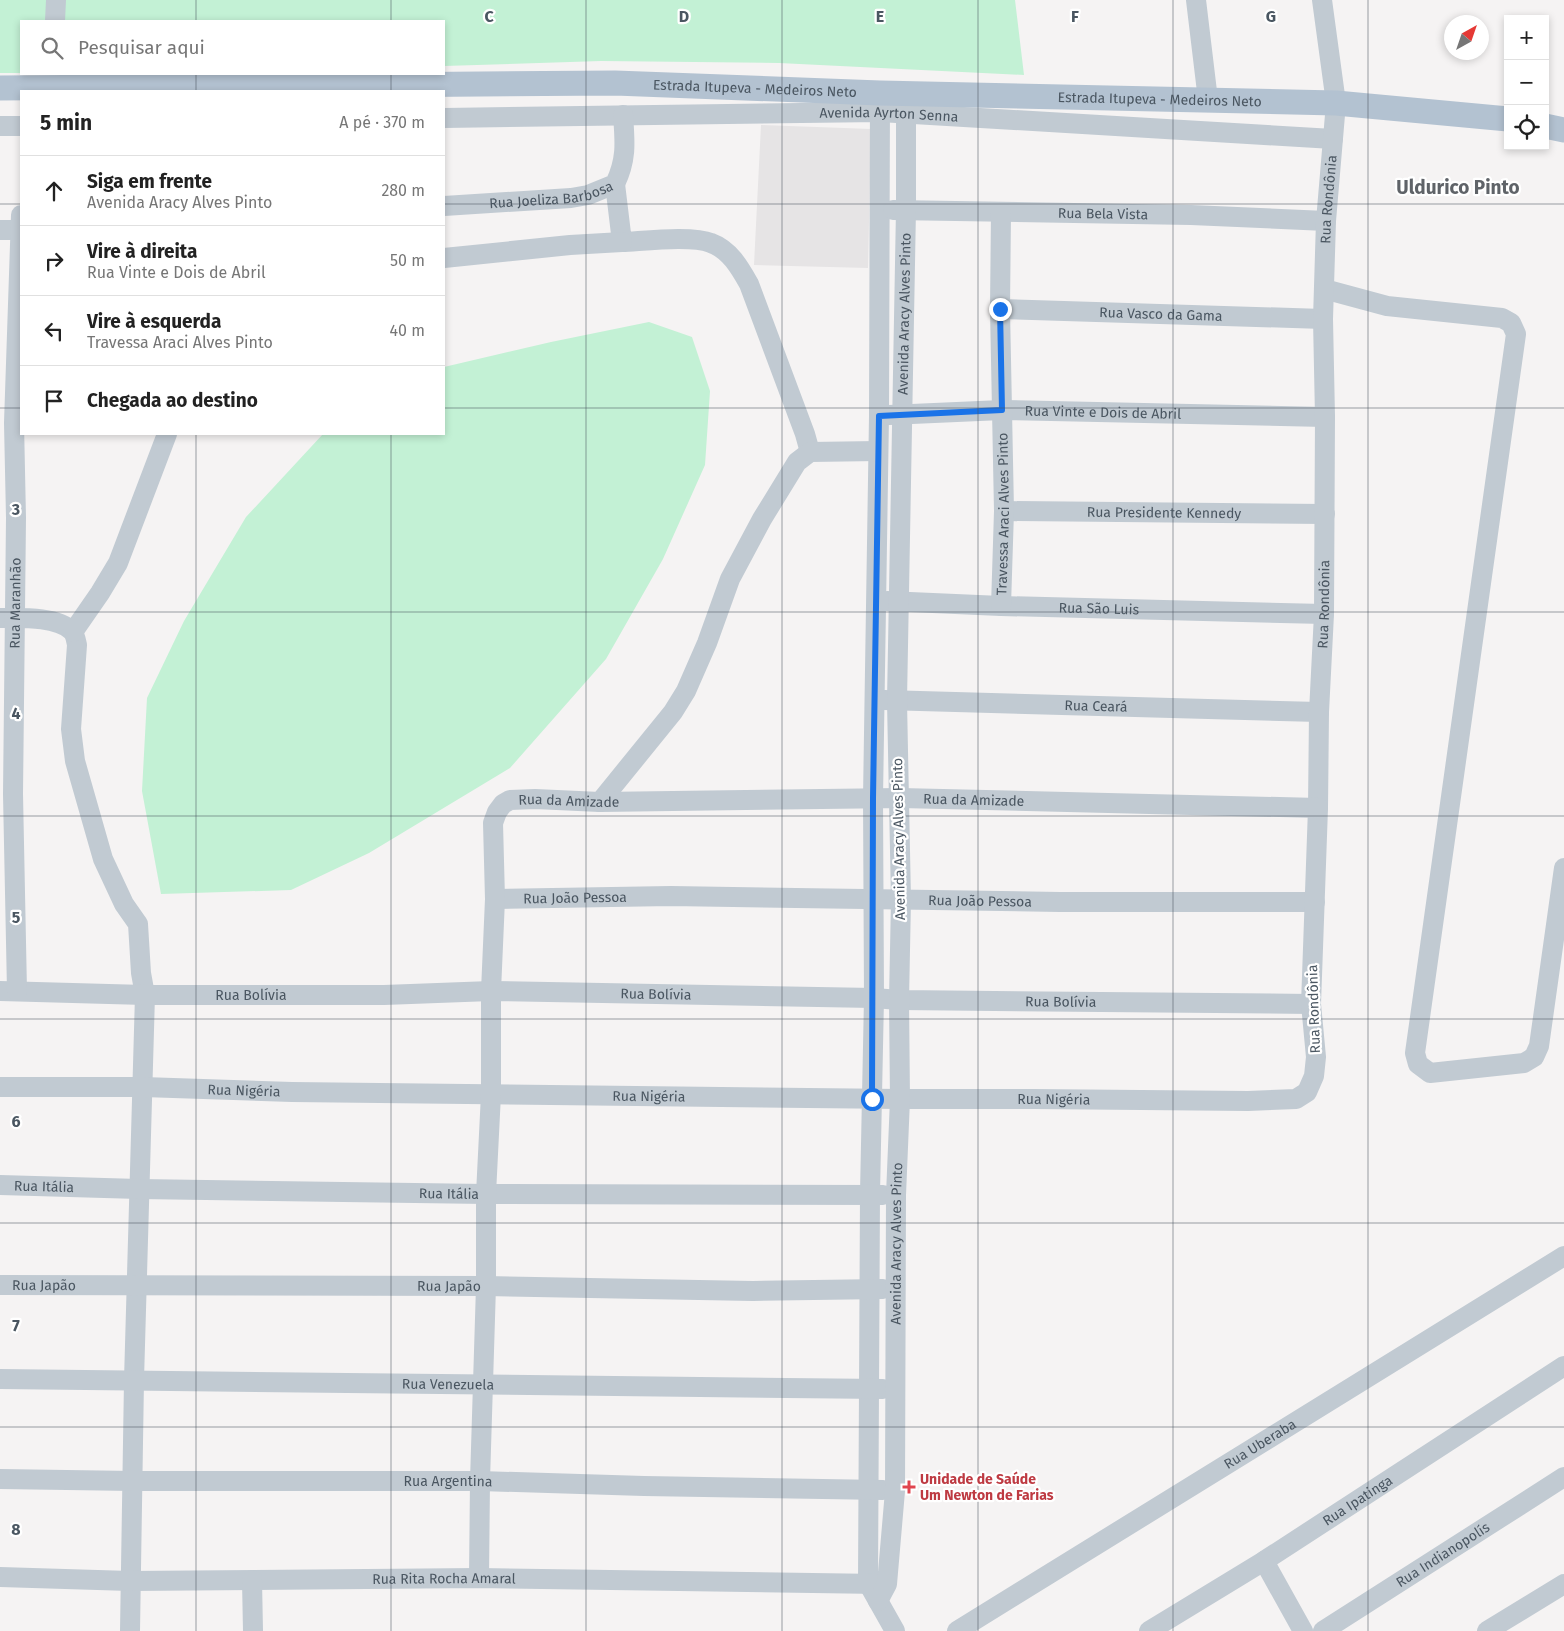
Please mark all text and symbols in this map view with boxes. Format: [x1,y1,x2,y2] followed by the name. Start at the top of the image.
[484,7,494,26] text: C
[679,7,689,26] text: D
[876,7,884,26] text: E
[1071,7,1079,26] text: F
[1266,7,1276,26] text: G
[1444,15,1489,60] north arrow
[1504,15,1549,150] map controls
[1504,15,1549,60] button: +
[20,20,445,75] search box
[38,34,66,62] icon: search
[78,36,205,59] text: Pesquisar aqui
[1504,60,1549,105] button: −
[653,76,857,101] street label: Estrada Itupeva - Medeiros Neto
[1057,88,1262,110] street label: Estrada Itupeva - Medeiros Neto
[819,103,959,125] street label: Avenida Ayrton Senna
[1504,105,1549,150] button: locate
[40,110,92,136] text: 5 min
[339,113,425,132] text: A pé · 370 m
[1317,154,1340,244] street label: Rua Rondônia
[87,170,212,193] text: Siga em frente
[1396,176,1520,199] district label: Uldurico Pinto
[40,177,68,205] icon: ahead
[489,177,616,212] street label: Rua Joeliza Barbosa
[381,181,425,200] text: 280 m
[87,193,272,212] text: Avenida Aracy Alves Pinto
[1058,204,1148,223] street label: Rua Bela Vista
[894,232,914,395] street label: Avenida Aracy Alves Pinto
[87,240,197,263] text: Vire à direita
[40,247,68,275] icon: right
[390,251,425,270] text: 50 m
[87,263,266,282] text: Rua Vinte e Dois de Abril
[989,298,1012,321] route end
[1099,304,1223,324] street label: Rua Vasco da Gama
[87,310,221,333] text: Vire à esquerda
[40,317,68,345] icon: left
[390,321,425,340] text: 40 m
[87,333,273,352] text: Travessa Araci Alves Pinto
[40,387,68,415] icon: arrive
[87,389,258,412] text: Chegada ao destino
[1024,402,1181,422] street label: Rua Vinte e Dois de Abril
[993,432,1013,596] street label: Travessa Araci Alves Pinto
[11,500,20,519] text: 3
[1087,503,1241,522] street label: Rua Presidente Kennedy
[6,557,24,649] street label: Rua Maranhão
[1314,560,1333,649] street label: Rua Rondônia
[1058,599,1140,618] street label: Rua São Luis
[1064,696,1128,715] street label: Rua Ceará
[11,704,21,723] text: 4
[889,758,909,920] street label: Avenida Aracy Alves Pinto
[923,790,1025,809] street label: Rua da Amizade
[518,791,620,811] street label: Rua da Amizade
[523,888,627,907] street label: Rua João Pessoa
[928,891,1032,910] street label: Rua João Pessoa
[12,908,21,927] text: 5
[1304,964,1324,1054] street label: Rua Rondônia
[620,985,692,1003] street label: Rua Bolívia
[215,987,287,1004] street label: Rua Bolívia
[1025,993,1096,1010] street label: Rua Bolívia
[207,1081,281,1100] street label: Rua Nigéria
[612,1087,686,1105] street label: Rua Nigéria
[861,1088,884,1111] route start
[1017,1090,1091,1108] street label: Rua Nigéria
[11,1112,21,1131] text: 6
[887,1162,906,1325] street label: Avenida Aracy Alves Pinto
[14,1177,74,1196] street label: Rua Itália
[419,1185,479,1202] street label: Rua Itália
[12,1277,76,1294] street label: Rua Japão
[417,1277,481,1294] street label: Rua Japão
[12,1316,20,1335] text: 7
[402,1375,494,1393] street label: Rua Venezuela
[1221,1415,1299,1473] street label: Rua Uberaba
[920,1471,1054,1504] place label: Unidade de Saúde Um Newton de Farias
[1319,1471,1395,1529] street label: Rua Ipatinga
[403,1472,493,1490] street label: Rua Argentina
[902,1480,916,1494] marker: Unidade de Saúde Um Newton de Farias
[1393,1518,1493,1591] street label: Rua Indianopolís
[11,1520,21,1539] text: 8
[372,1569,516,1587] street label: Rua Rita Rocha Amaral

